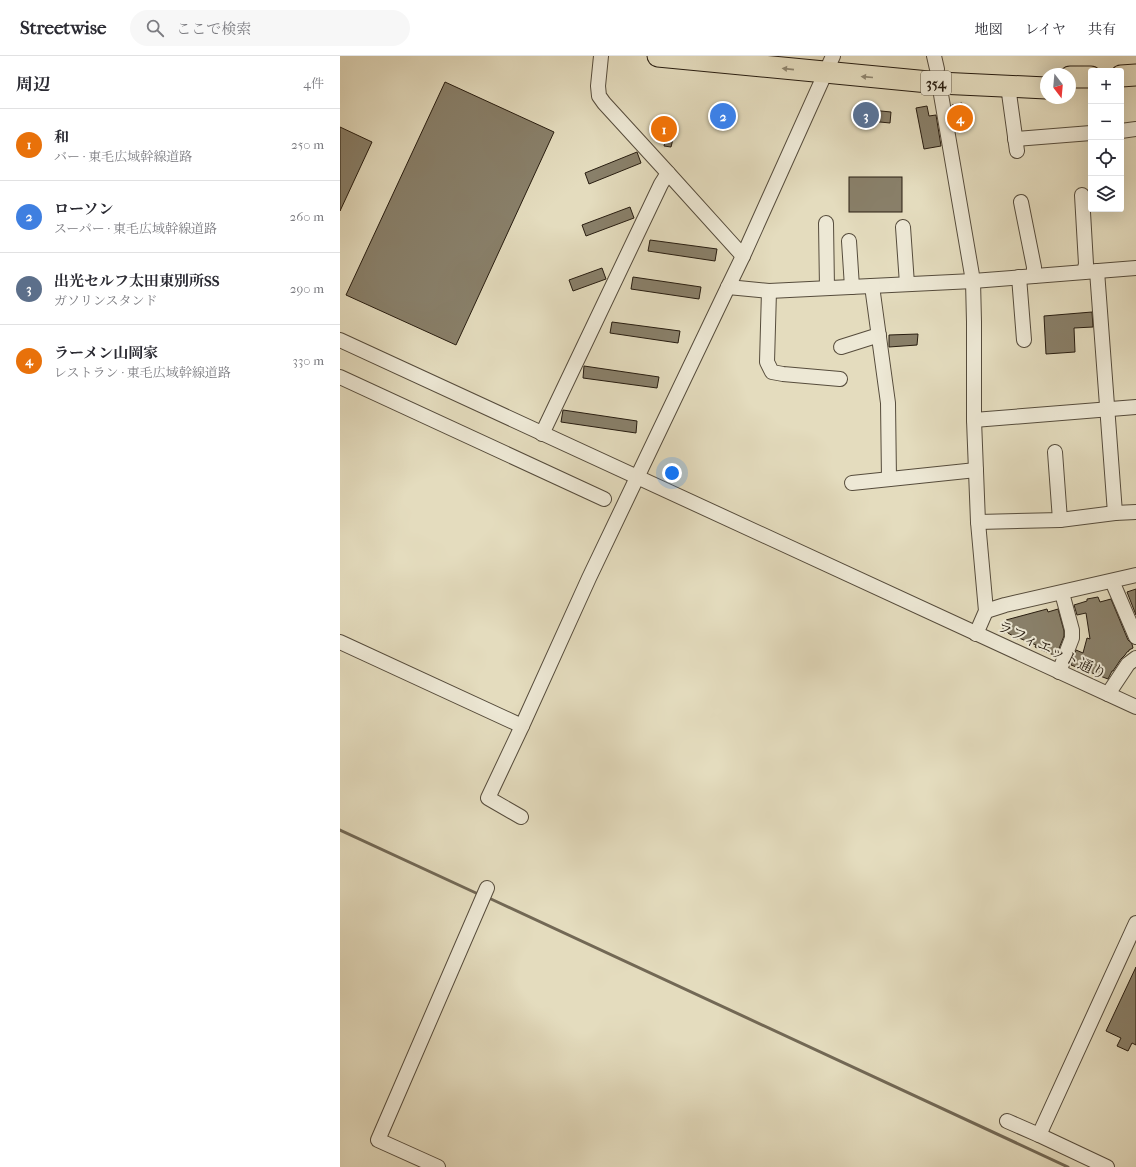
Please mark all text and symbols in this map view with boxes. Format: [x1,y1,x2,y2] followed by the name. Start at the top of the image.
[130,10,410,46] search box
[20,17,106,39] text: Streetwise
[144,17,166,39] icon: search
[176,20,251,38] text: ここで検索
[975,21,1003,38] text: 地図
[1025,21,1066,38] text: レイヤ
[1088,21,1116,38] text: 共有
[782,66,794,72] one-way arrow
[1040,68,1076,104] north arrow
[1088,68,1124,212] map controls
[1088,68,1124,104] button: +
[921,71,951,95] road number: 354
[861,73,873,80] one-way arrow
[16,74,50,94] text: 周辺
[303,76,324,91] text: 4件
[853,100,879,130] pin: 3
[710,101,736,131] pin: 2
[947,103,973,133] pin: 4
[1088,104,1124,140] button: −
[651,114,677,144] pin: 1
[54,128,69,146] text: 和
[27,137,31,152] text: 1
[291,137,324,152] text: 250 m
[1088,140,1124,176] button: locate
[54,149,192,164] text: バー · 東毛広域幹線道路
[1088,176,1124,212] button: layers
[54,200,113,218] text: ローソン
[26,209,32,224] text: 2
[290,209,324,224] text: 260 m
[54,221,217,236] text: スーパー · 東毛広域幹線道路
[54,272,220,290] text: 出光セルフ太田東別所SS
[26,281,32,296] text: 3
[290,281,324,296] text: 290 m
[54,293,158,308] text: ガソリンスタンド
[54,344,158,362] text: ラーメン山岡家
[25,353,33,368] text: 4
[293,353,324,368] text: 330 m
[54,365,231,380] text: レストラン · 東毛広域幹線道路
[662,463,682,483] your location
[994,617,1110,683] street label: ラフィエット通り

